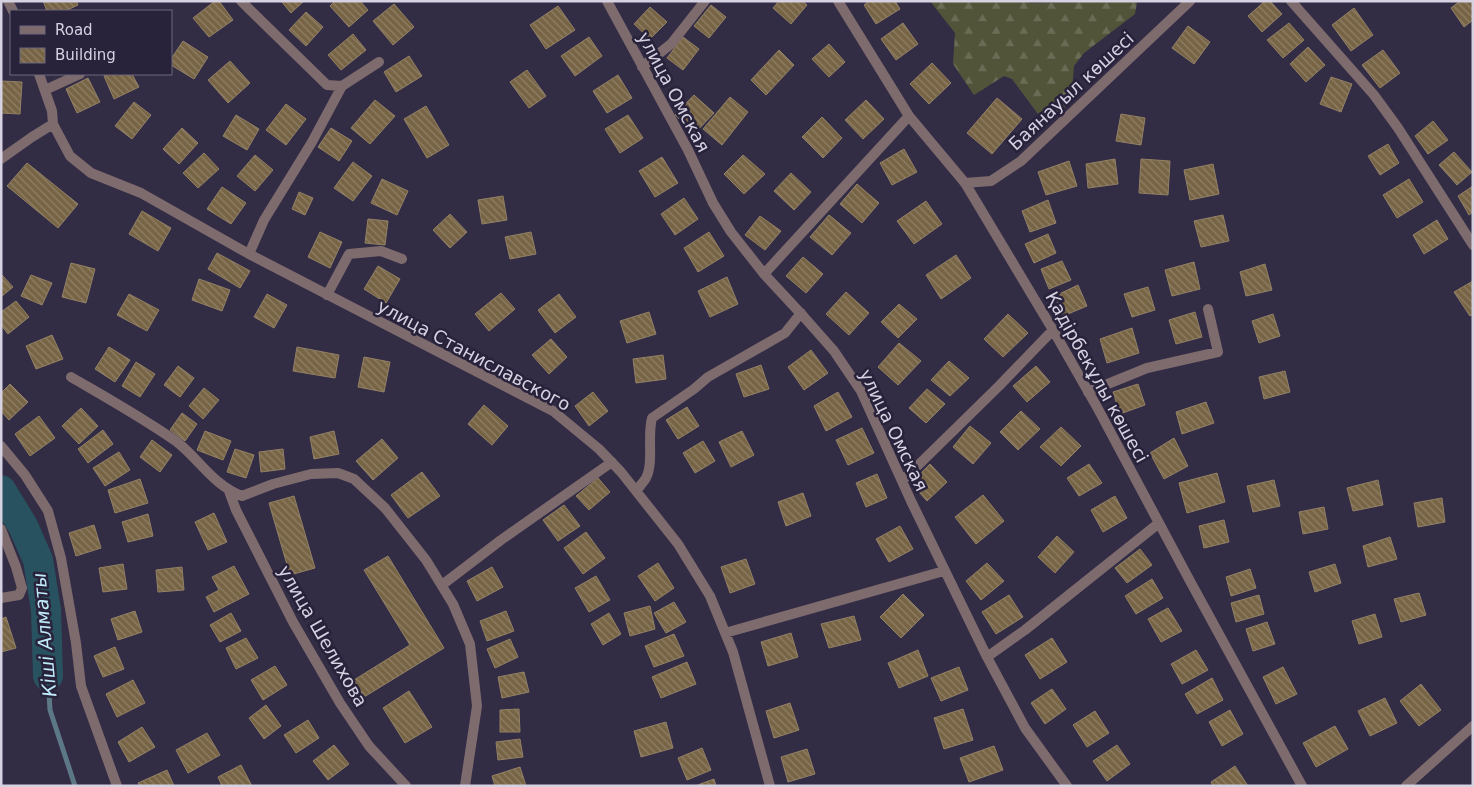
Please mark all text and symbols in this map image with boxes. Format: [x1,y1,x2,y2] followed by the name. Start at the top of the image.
[10,10,172,75] legend
[55,21,93,39] text: Road
[633,28,715,156] street label: улица Омская
[1004,28,1138,154] street label: Баянауыл көшесі
[55,46,116,64] text: Building
[1041,288,1153,466] street label: Қадірбекұлы көшесі
[374,295,574,415] street label: улица Станиславского
[855,366,933,494] street label: улица Омская
[274,562,372,710] street label: улица Шелихова
[28,572,60,698] water label: Кіші Алматы

